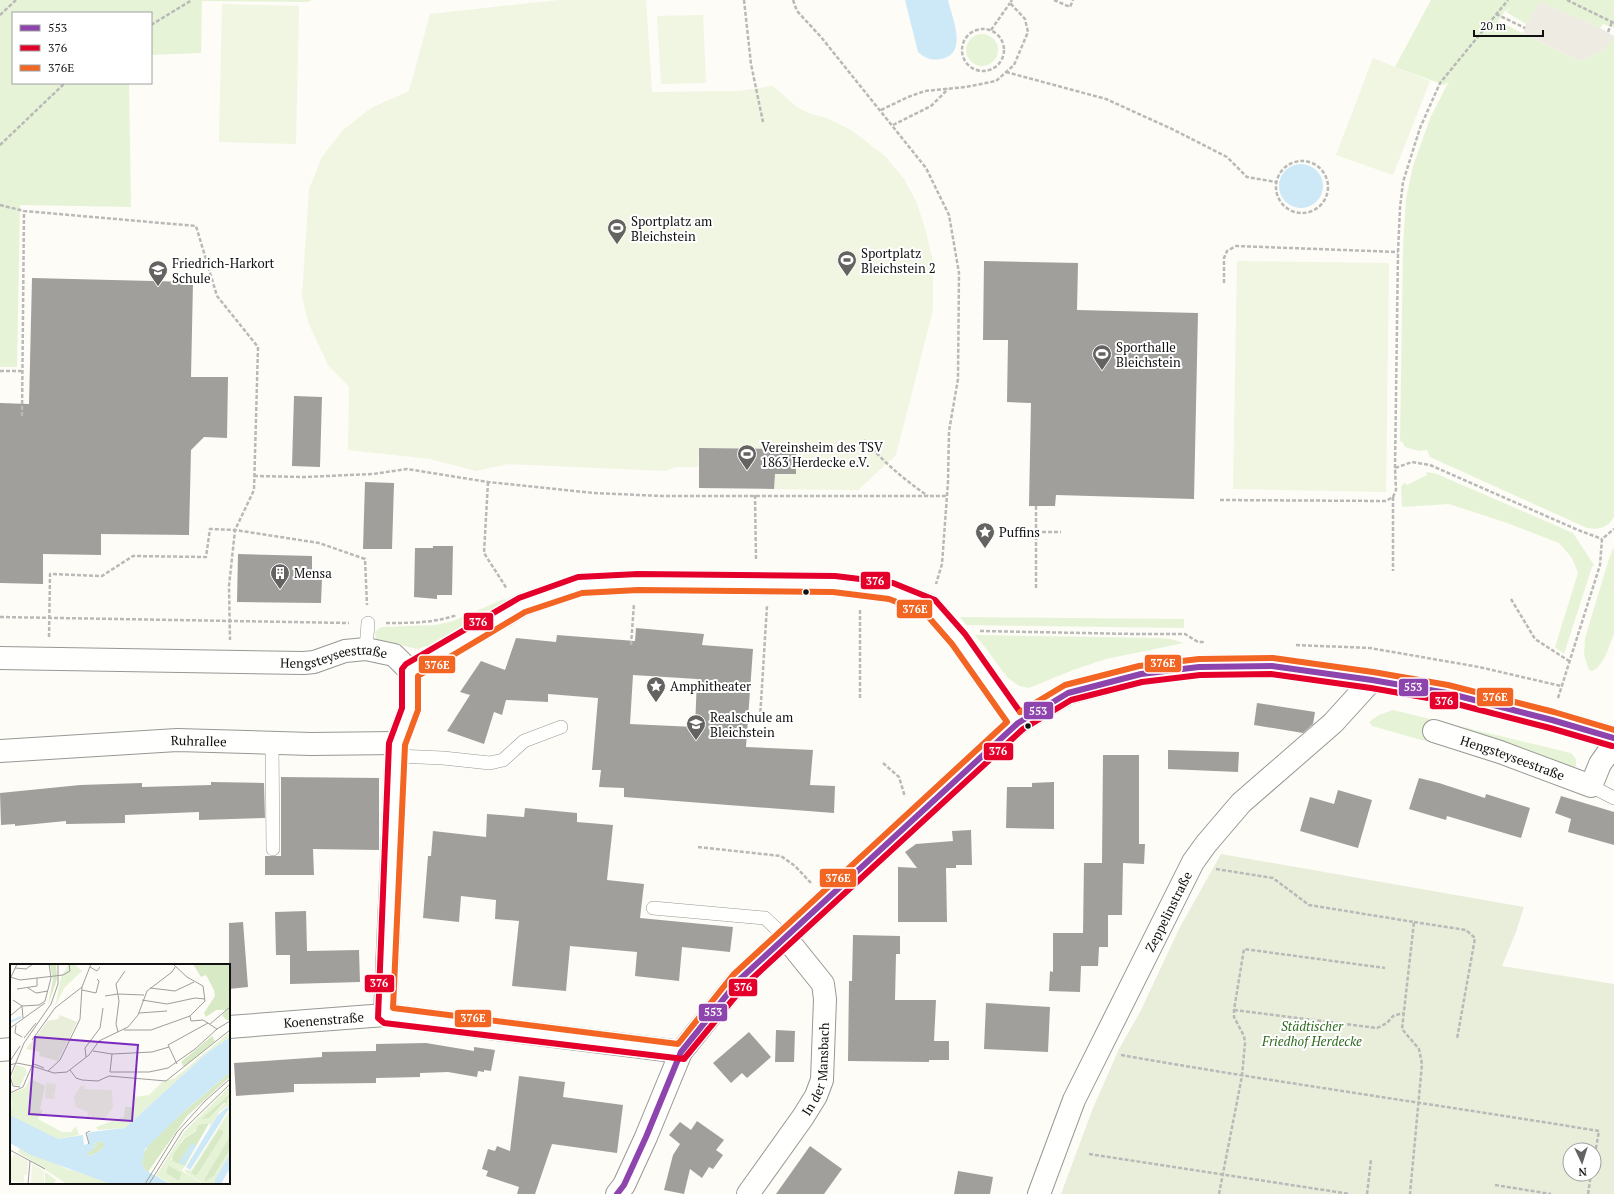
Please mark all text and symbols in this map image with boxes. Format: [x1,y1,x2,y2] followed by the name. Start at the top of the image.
[12,12,152,84] legend
[1474,12,1543,38] scale bar
[1480,18,1507,33] text: 20 m
[48,20,67,35] text: 553
[48,40,68,55] text: 376
[48,60,74,75] text: 376E
[631,212,712,245] place label: Sportplatz am Bleichstein
[606,217,628,245] sports icon: Sportplatz am Bleichstein
[861,244,936,277] place label: Sportplatz Bleichstein 2
[836,249,858,277] sports icon: Sportplatz Bleichstein 2
[172,254,275,287] place label: Friedrich-Harkort Schule
[147,259,169,287] school or university icon: Friedrich-Harkort Schule
[1116,338,1181,371] place label: Sporthalle Bleichstein
[1091,343,1113,371] sports icon: Sporthalle Bleichstein
[761,438,883,471] place label: Vereinsheim des TSV 1863 Herdecke e.V.
[736,443,758,471] sports icon: Vereinsheim des TSV 1863 Herdecke e.V.
[974,521,996,549] place icon: Puffins
[999,523,1040,541] place label: Puffins
[269,562,291,590] building icon: Mensa
[294,564,332,582] place label: Mensa
[860,571,891,590] line badge: 376
[866,574,884,588] text: 376
[801,587,811,597] unlabelled marker
[896,599,933,619] line badge: 376E
[902,602,928,616] text: 376E
[463,612,494,631] line badge: 376
[469,615,487,629] text: 376
[280,640,389,672] street label: Hengsteyseestraße
[1144,654,1182,673] line badge: 376E
[418,655,456,674] line badge: 376E
[1150,656,1176,670] text: 376E
[424,658,450,672] text: 376E
[645,675,667,703] place icon: Amphitheater
[670,677,751,695] place label: Amphitheater
[1398,678,1429,697] line badge: 553
[1404,680,1422,694] text: 553
[1476,687,1514,707] line badge: 376E
[1482,690,1508,704] text: 376E
[1429,691,1459,710] line badge: 376
[1435,694,1453,708] text: 376
[1023,701,1054,720] line badge: 553
[1029,704,1047,718] text: 553
[710,708,793,741] place label: Realschule am Bleichstein
[685,713,707,741] school or university icon: Realschule am Bleichstein
[1023,721,1033,731] unlabelled marker
[170,731,227,750] street label: Ruhrallee
[1458,731,1567,784] street label: Hengsteyseestraße
[983,742,1014,761] line badge: 376
[989,744,1007,758] text: 376
[819,868,857,888] line badge: 376E
[1141,868,1196,955] street label: Zeppelinstraße
[825,871,851,885] text: 376E
[10,964,230,1184] inset map
[364,974,395,993] line badge: 376
[370,976,388,990] text: 376
[728,978,758,997] line badge: 376
[734,980,752,994] text: 376
[698,1003,728,1022] line badge: 553
[704,1005,722,1019] text: 553
[283,1008,365,1032] street label: Koenenstraße
[454,1009,492,1028] line badge: 376E
[460,1011,486,1025] text: 376E
[1261,1017,1362,1050] park label: Städtischer Friedhof Herdecke
[797,1022,833,1119] street label: In der Mansbach
[1562,1142,1602,1182] north arrow
[1577,1165,1587,1179] text: N

